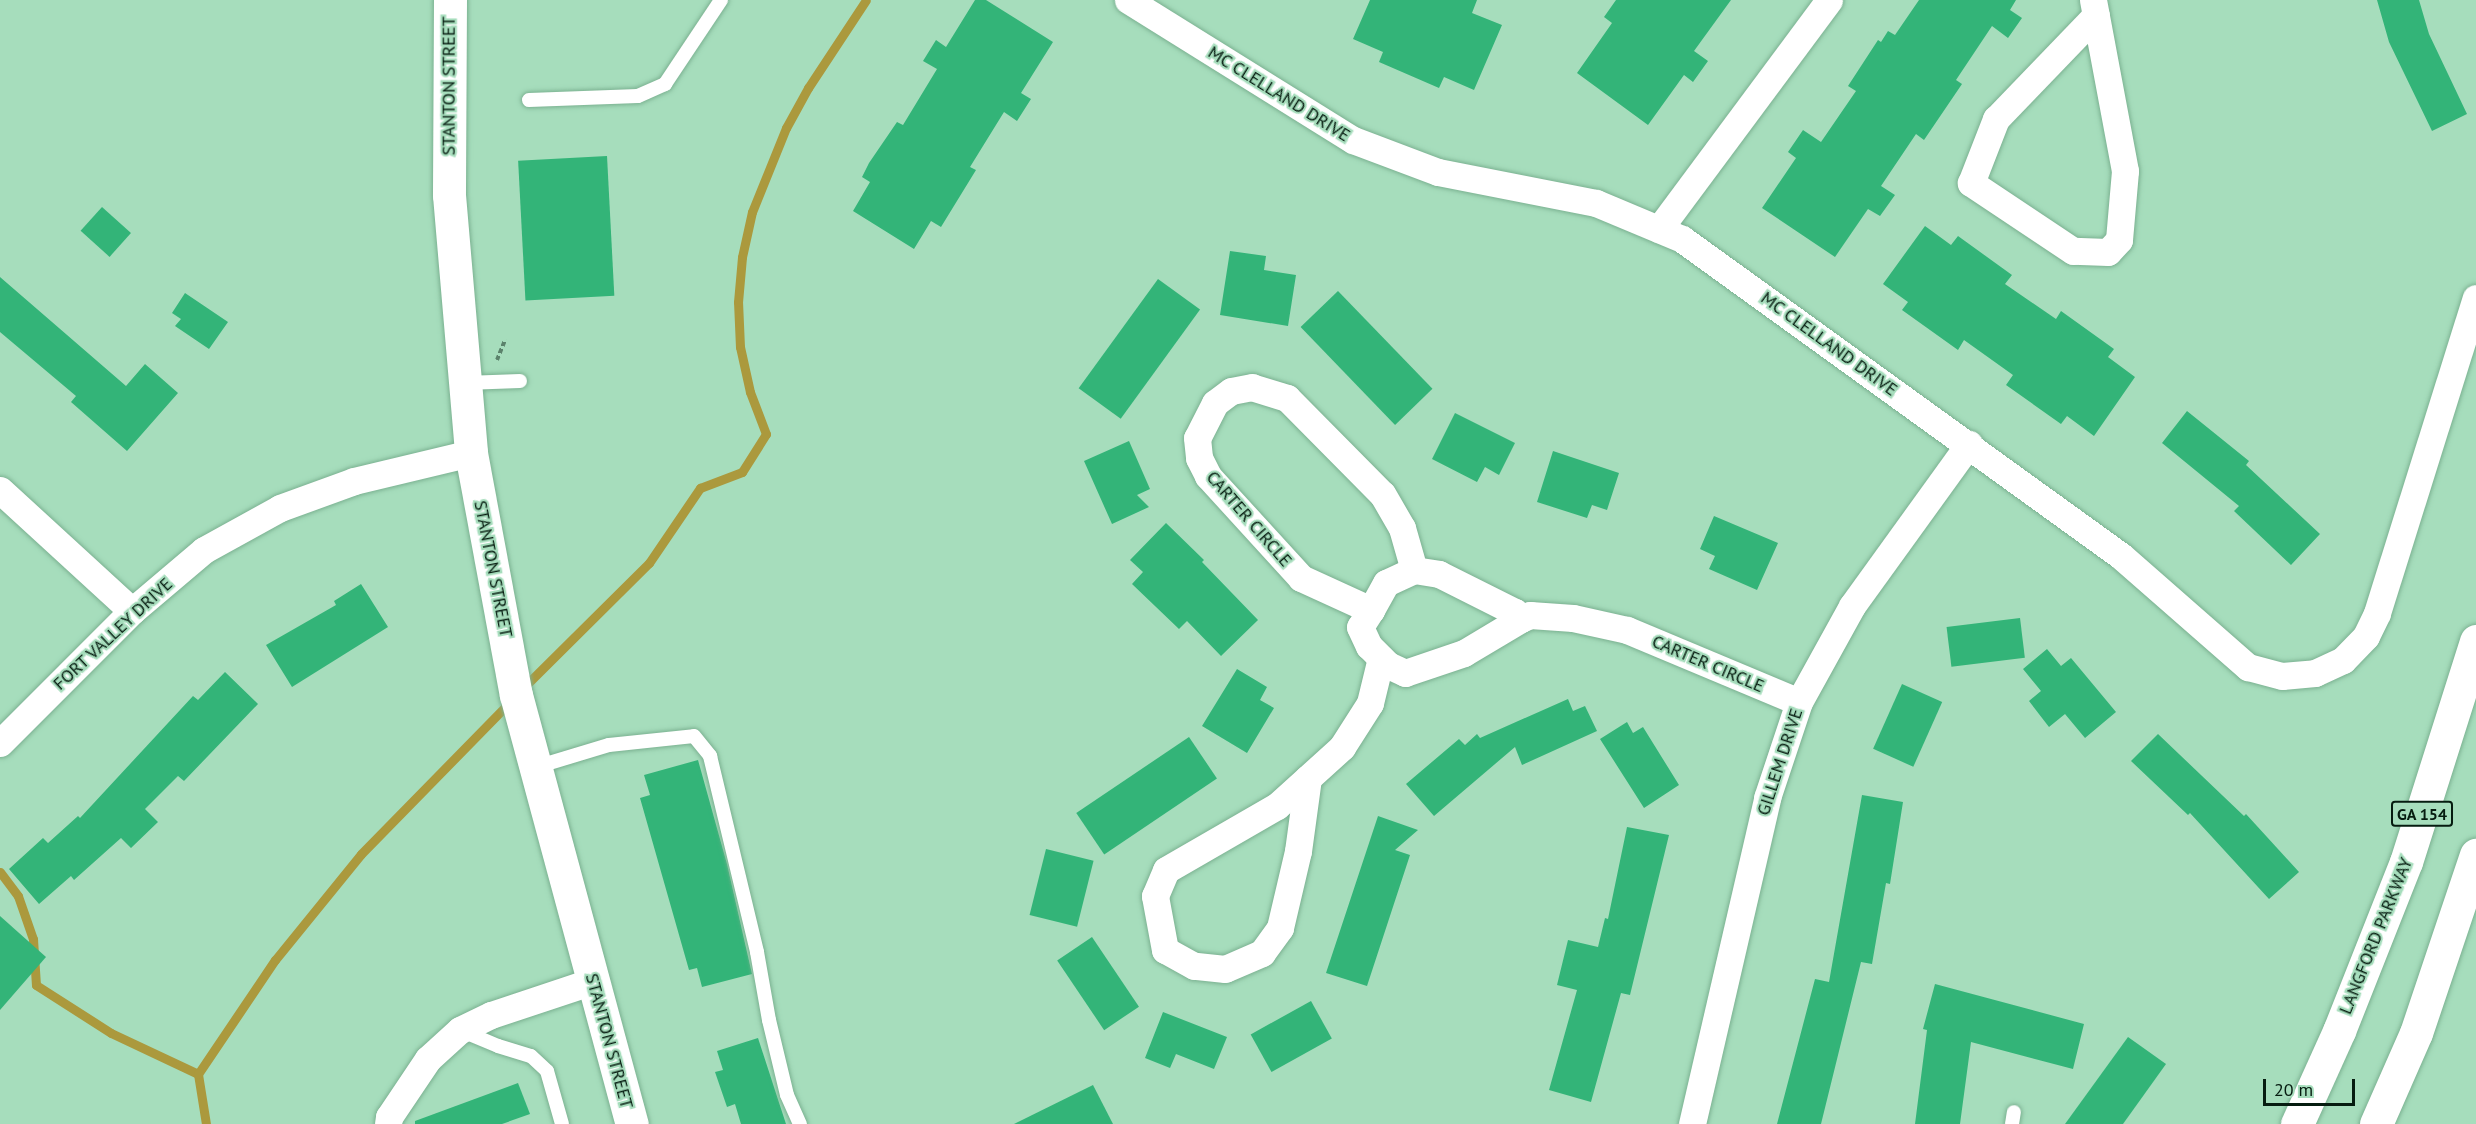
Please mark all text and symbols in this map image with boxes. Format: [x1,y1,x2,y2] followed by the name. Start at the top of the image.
[438,17,460,155] street label: STANTON STREET
[1204,41,1354,147] street label: MC CLELLAND DRIVE
[1756,287,1902,401] street label: MC CLELLAND DRIVE
[1202,467,1296,571] street label: CARTER CIRCLE
[469,499,517,639] street label: STANTON STREET
[48,573,178,695] street label: FORT VALLEY DRIVE
[1649,631,1767,697] street label: CARTER CIRCLE
[1753,706,1807,818] street label: GILLEM DRIVE
[2390,801,2454,827] road number: GA 154
[2335,855,2417,1017] street label: LANGFORD PARKWAY
[581,971,637,1111] street label: STANTON STREET
[2266,1067,2358,1105] scale bar
[2274,1078,2313,1101] text: 20 m

